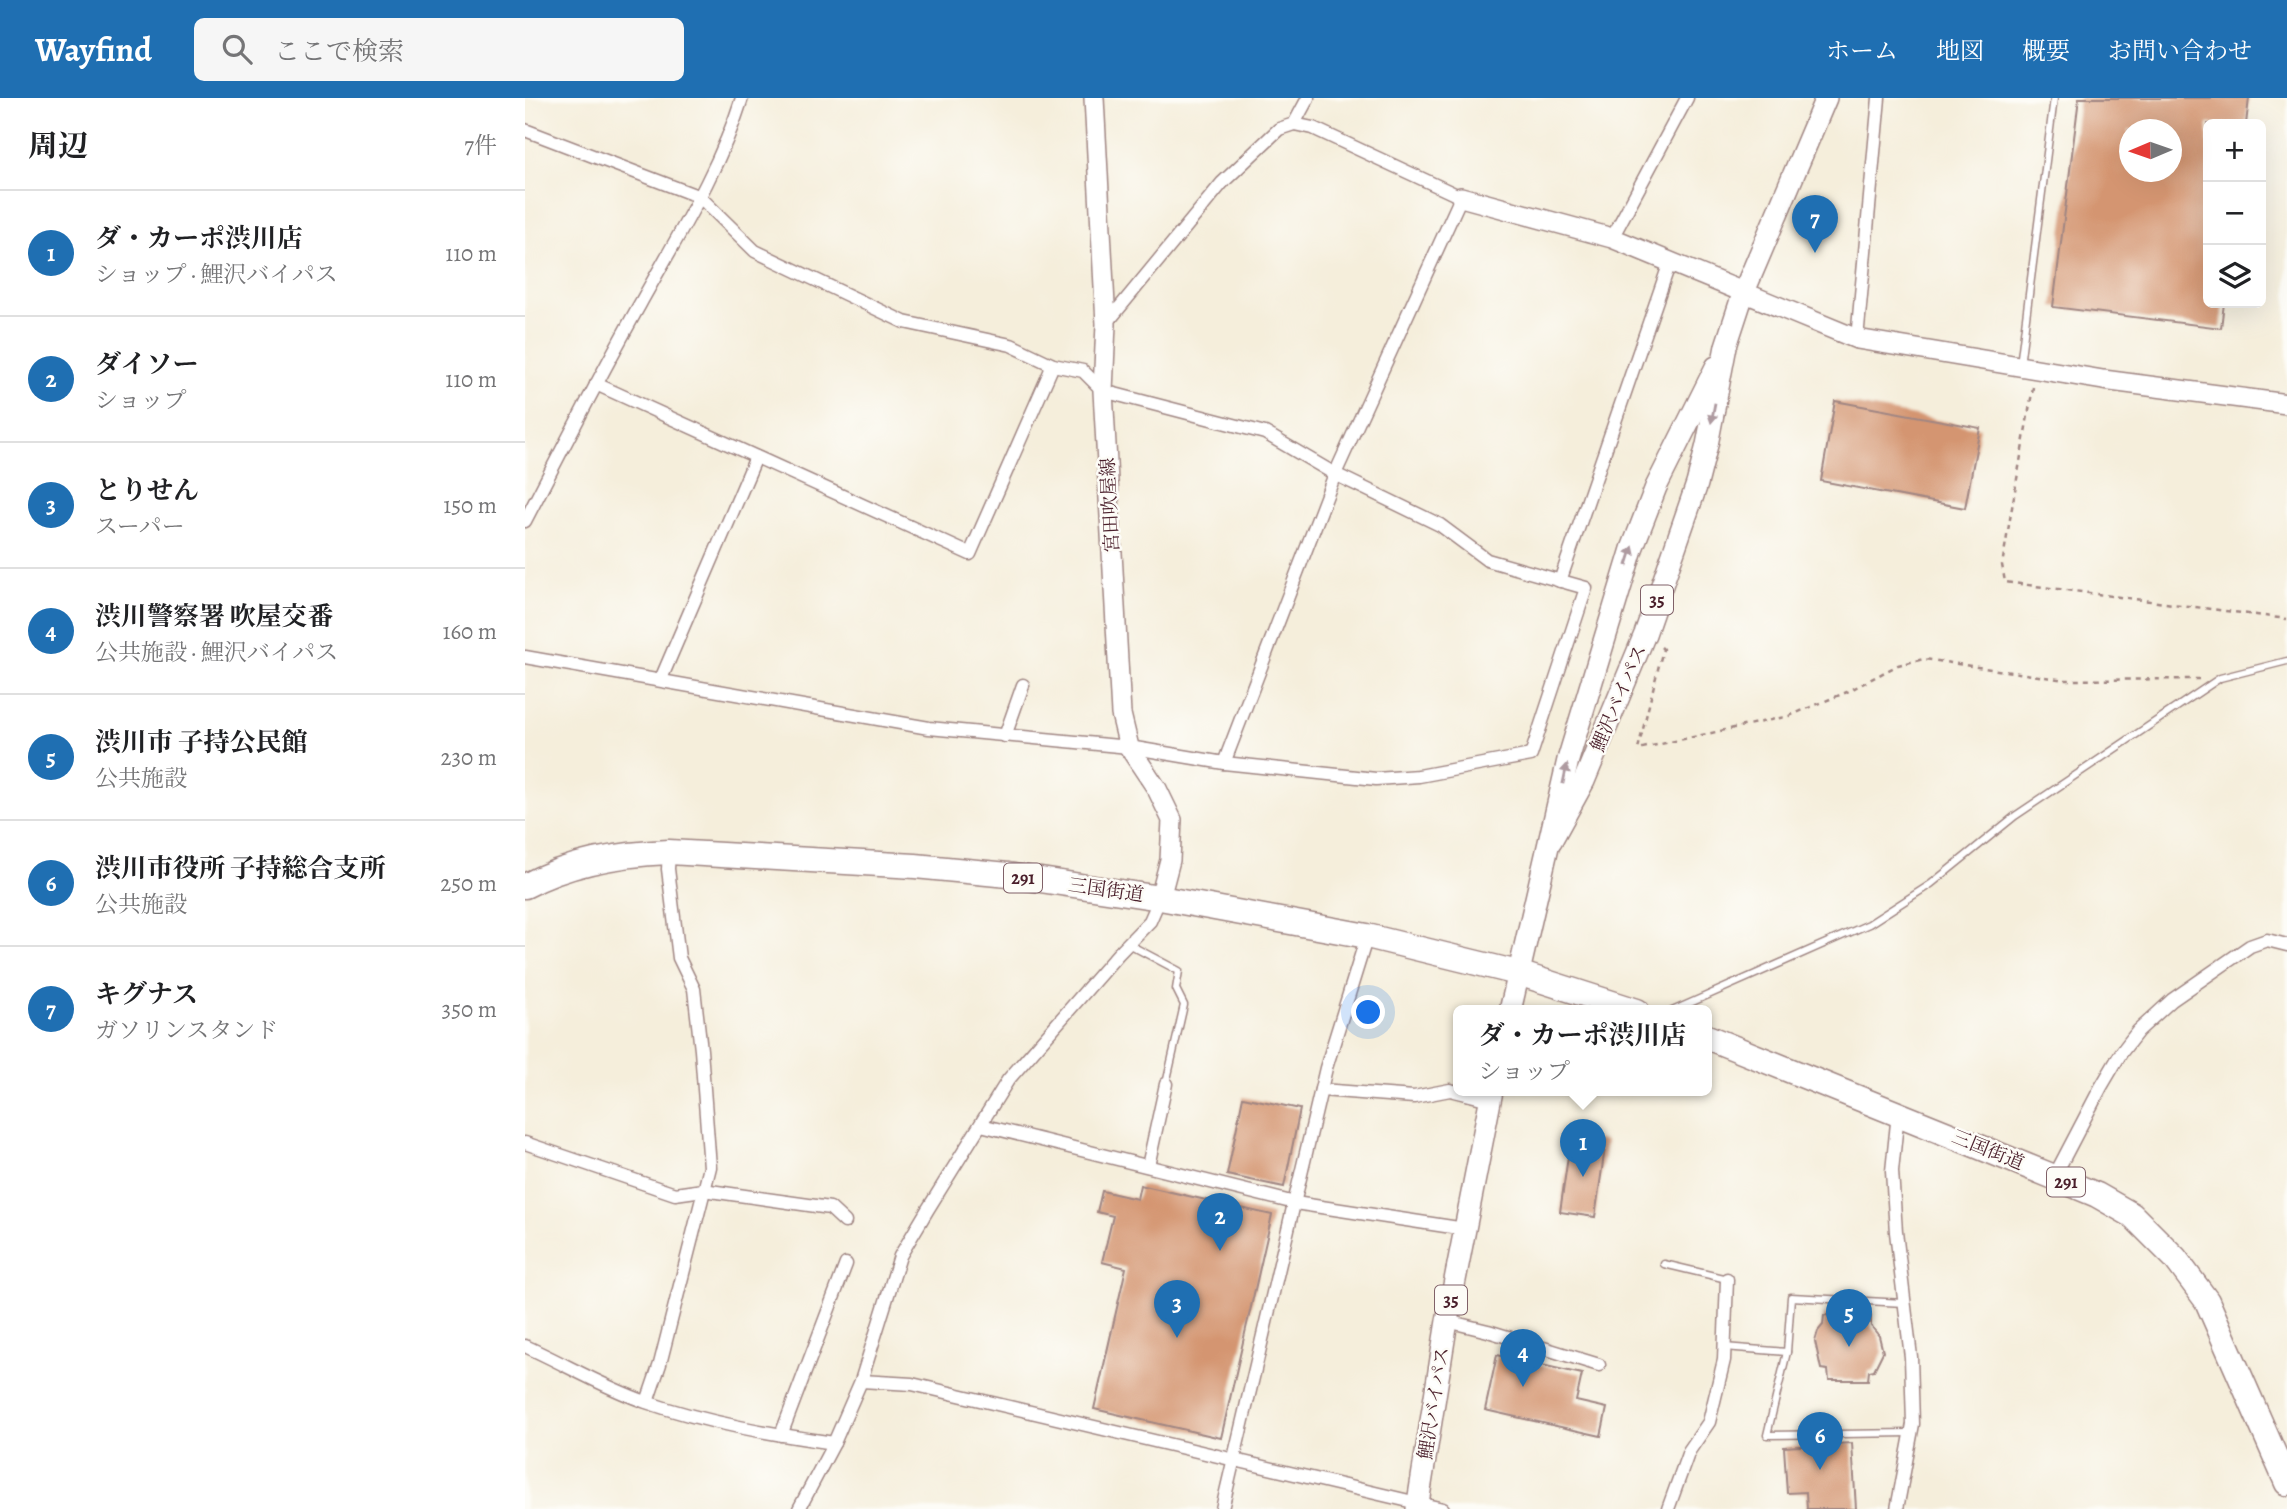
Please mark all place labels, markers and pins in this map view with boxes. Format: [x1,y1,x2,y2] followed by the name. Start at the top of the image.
[1792,195,1838,253] pin: 7
[1560,1119,1606,1177] pin: 1
[1197,1193,1243,1251] pin: 2
[1154,1280,1200,1338] pin: 3
[1826,1289,1872,1347] pin: 5
[1500,1329,1546,1387] pin: 4
[1797,1412,1843,1470] pin: 6

